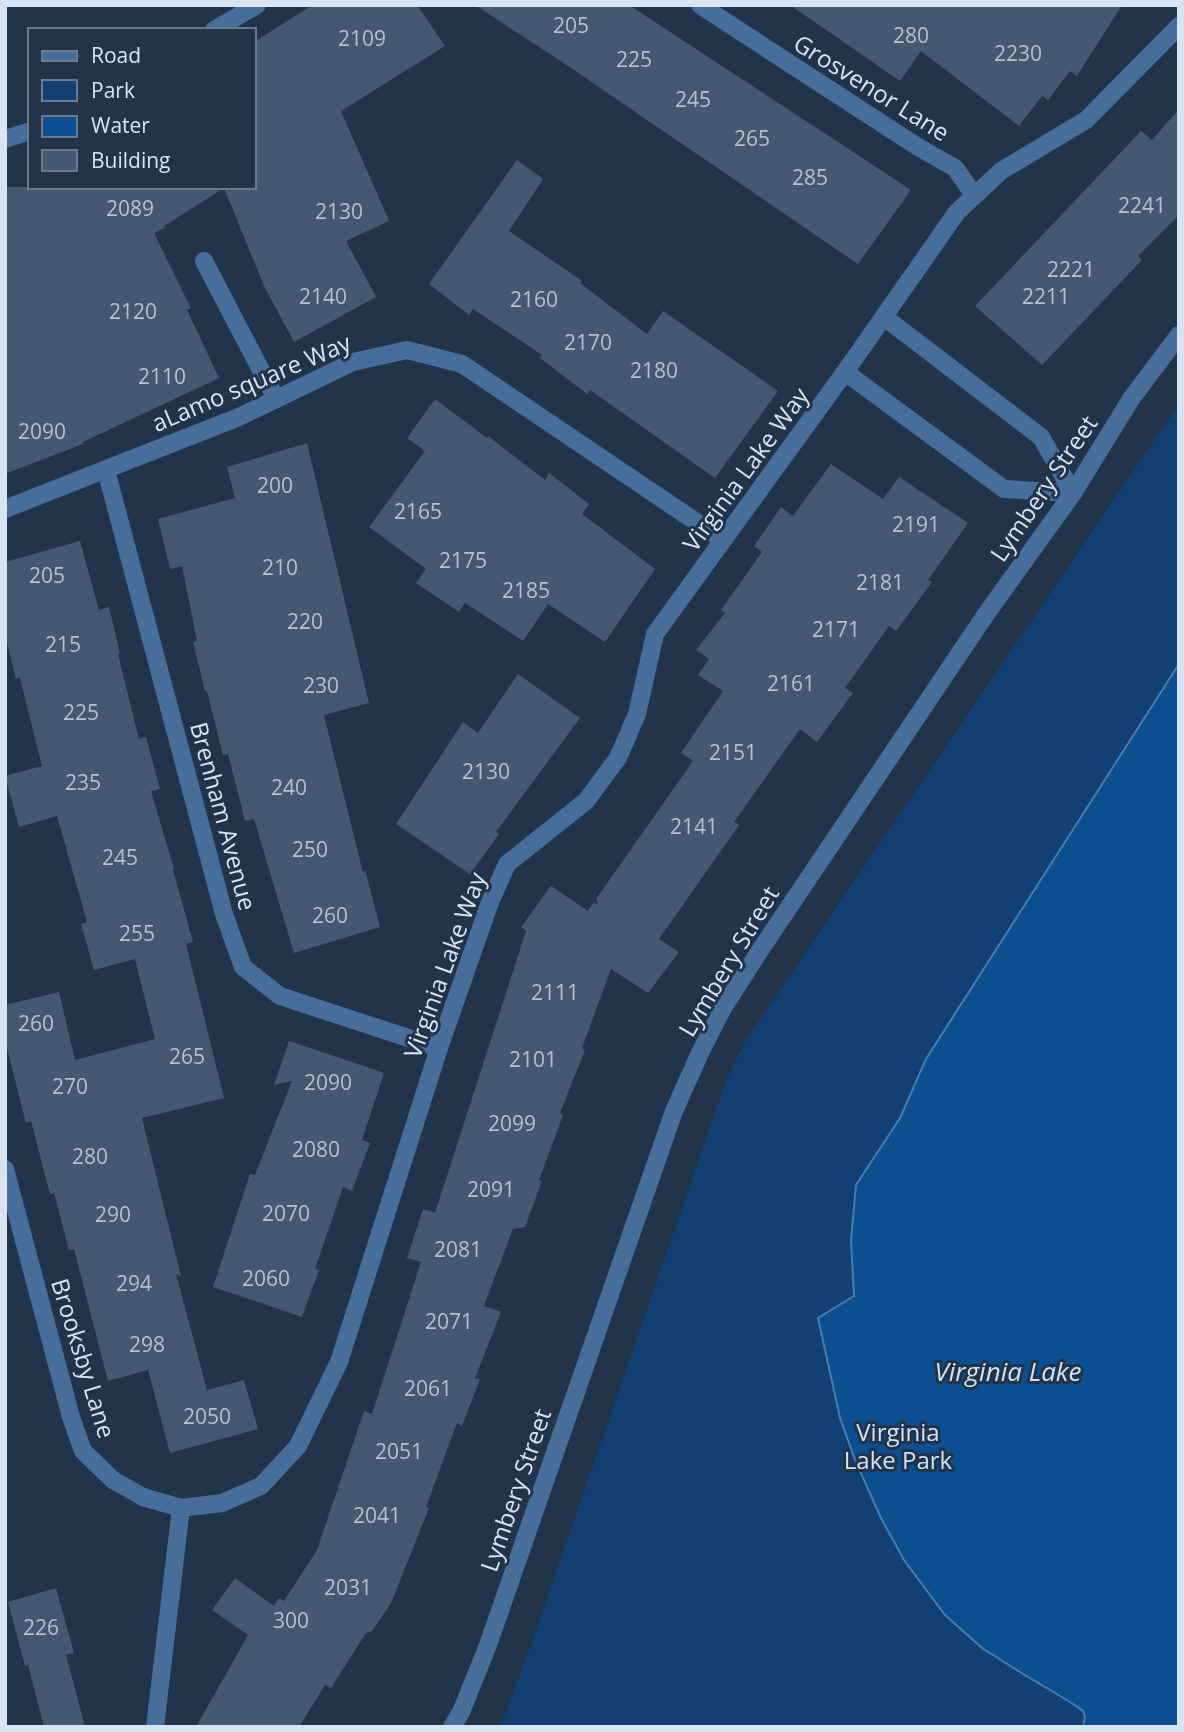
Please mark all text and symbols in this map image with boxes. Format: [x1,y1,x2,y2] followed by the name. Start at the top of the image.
[553,11,589,39] house number: 205
[893,21,929,49] house number: 280
[338,24,386,52] house number: 2109
[788,26,956,148] street label: Grosvenor Lane
[28,28,256,189] legend
[994,39,1042,67] house number: 2230
[91,41,141,69] text: Road
[616,45,652,73] house number: 225
[91,76,135,104] text: Park
[675,85,711,113] house number: 245
[91,111,150,139] text: Water
[734,124,770,152] house number: 265
[91,146,170,174] text: Building
[792,163,828,191] house number: 285
[1118,191,1166,219] house number: 2241
[106,194,154,222] house number: 2089
[315,197,363,225] house number: 2130
[1047,255,1095,283] house number: 2221
[299,282,347,310] house number: 2140
[1022,282,1070,310] house number: 2211
[510,285,558,313] house number: 2160
[109,297,157,325] house number: 2120
[146,325,357,439] street label: aLamo square Way
[564,328,612,356] house number: 2170
[630,356,678,384] house number: 2180
[138,362,186,390] house number: 2110
[674,380,816,558] street label: Virginia Lake Way
[982,408,1104,568] street label: Lymbery Street
[18,417,66,445] house number: 2090
[257,471,293,499] house number: 200
[394,497,442,525] house number: 2165
[892,510,940,538] house number: 2191
[439,546,487,574] house number: 2175
[262,553,298,581] house number: 210
[29,561,65,589] house number: 205
[856,568,904,596] house number: 2181
[502,576,550,604] house number: 2185
[287,607,323,635] house number: 220
[812,615,860,643] house number: 2171
[45,630,81,658] house number: 215
[767,669,815,697] house number: 2161
[303,671,339,699] house number: 230
[63,698,99,726] house number: 225
[183,718,265,914] street label: Brenham Avenue
[709,738,757,766] house number: 2151
[462,757,510,785] house number: 2130
[65,768,101,796] house number: 235
[271,773,307,801] house number: 240
[670,812,718,840] house number: 2141
[292,835,328,863] house number: 250
[102,843,138,871] house number: 245
[395,867,493,1062] street label: Virginia Lake Way
[670,880,786,1042] street label: Lymbery Street
[312,901,348,929] house number: 260
[119,919,155,947] house number: 255
[531,978,579,1006] house number: 2111
[18,1009,54,1037] house number: 260
[169,1042,205,1070] house number: 265
[509,1045,557,1073] house number: 2101
[304,1068,352,1096] house number: 2090
[52,1072,88,1100] house number: 270
[488,1109,536,1137] house number: 2099
[292,1135,340,1163] house number: 2080
[72,1142,108,1170] house number: 280
[467,1175,515,1203] house number: 2091
[262,1199,310,1227] house number: 2070
[95,1200,131,1228] house number: 290
[434,1235,482,1263] house number: 2081
[242,1264,290,1292] house number: 2060
[116,1269,152,1297] house number: 294
[44,1274,124,1442] street label: Brooksby Lane
[425,1307,473,1335] house number: 2071
[129,1330,165,1358] house number: 298
[934,1353,1082,1389] water label: Virginia Lake
[404,1374,452,1402] house number: 2061
[183,1402,231,1430] house number: 2050
[472,1404,558,1576] street label: Lymbery Street
[844,1415,953,1476] park label: Virginia Lake Park
[375,1437,423,1465] house number: 2051
[353,1501,401,1529] house number: 2041
[324,1573,372,1601] house number: 2031
[273,1606,309,1634] house number: 300
[23,1613,59,1641] house number: 226

